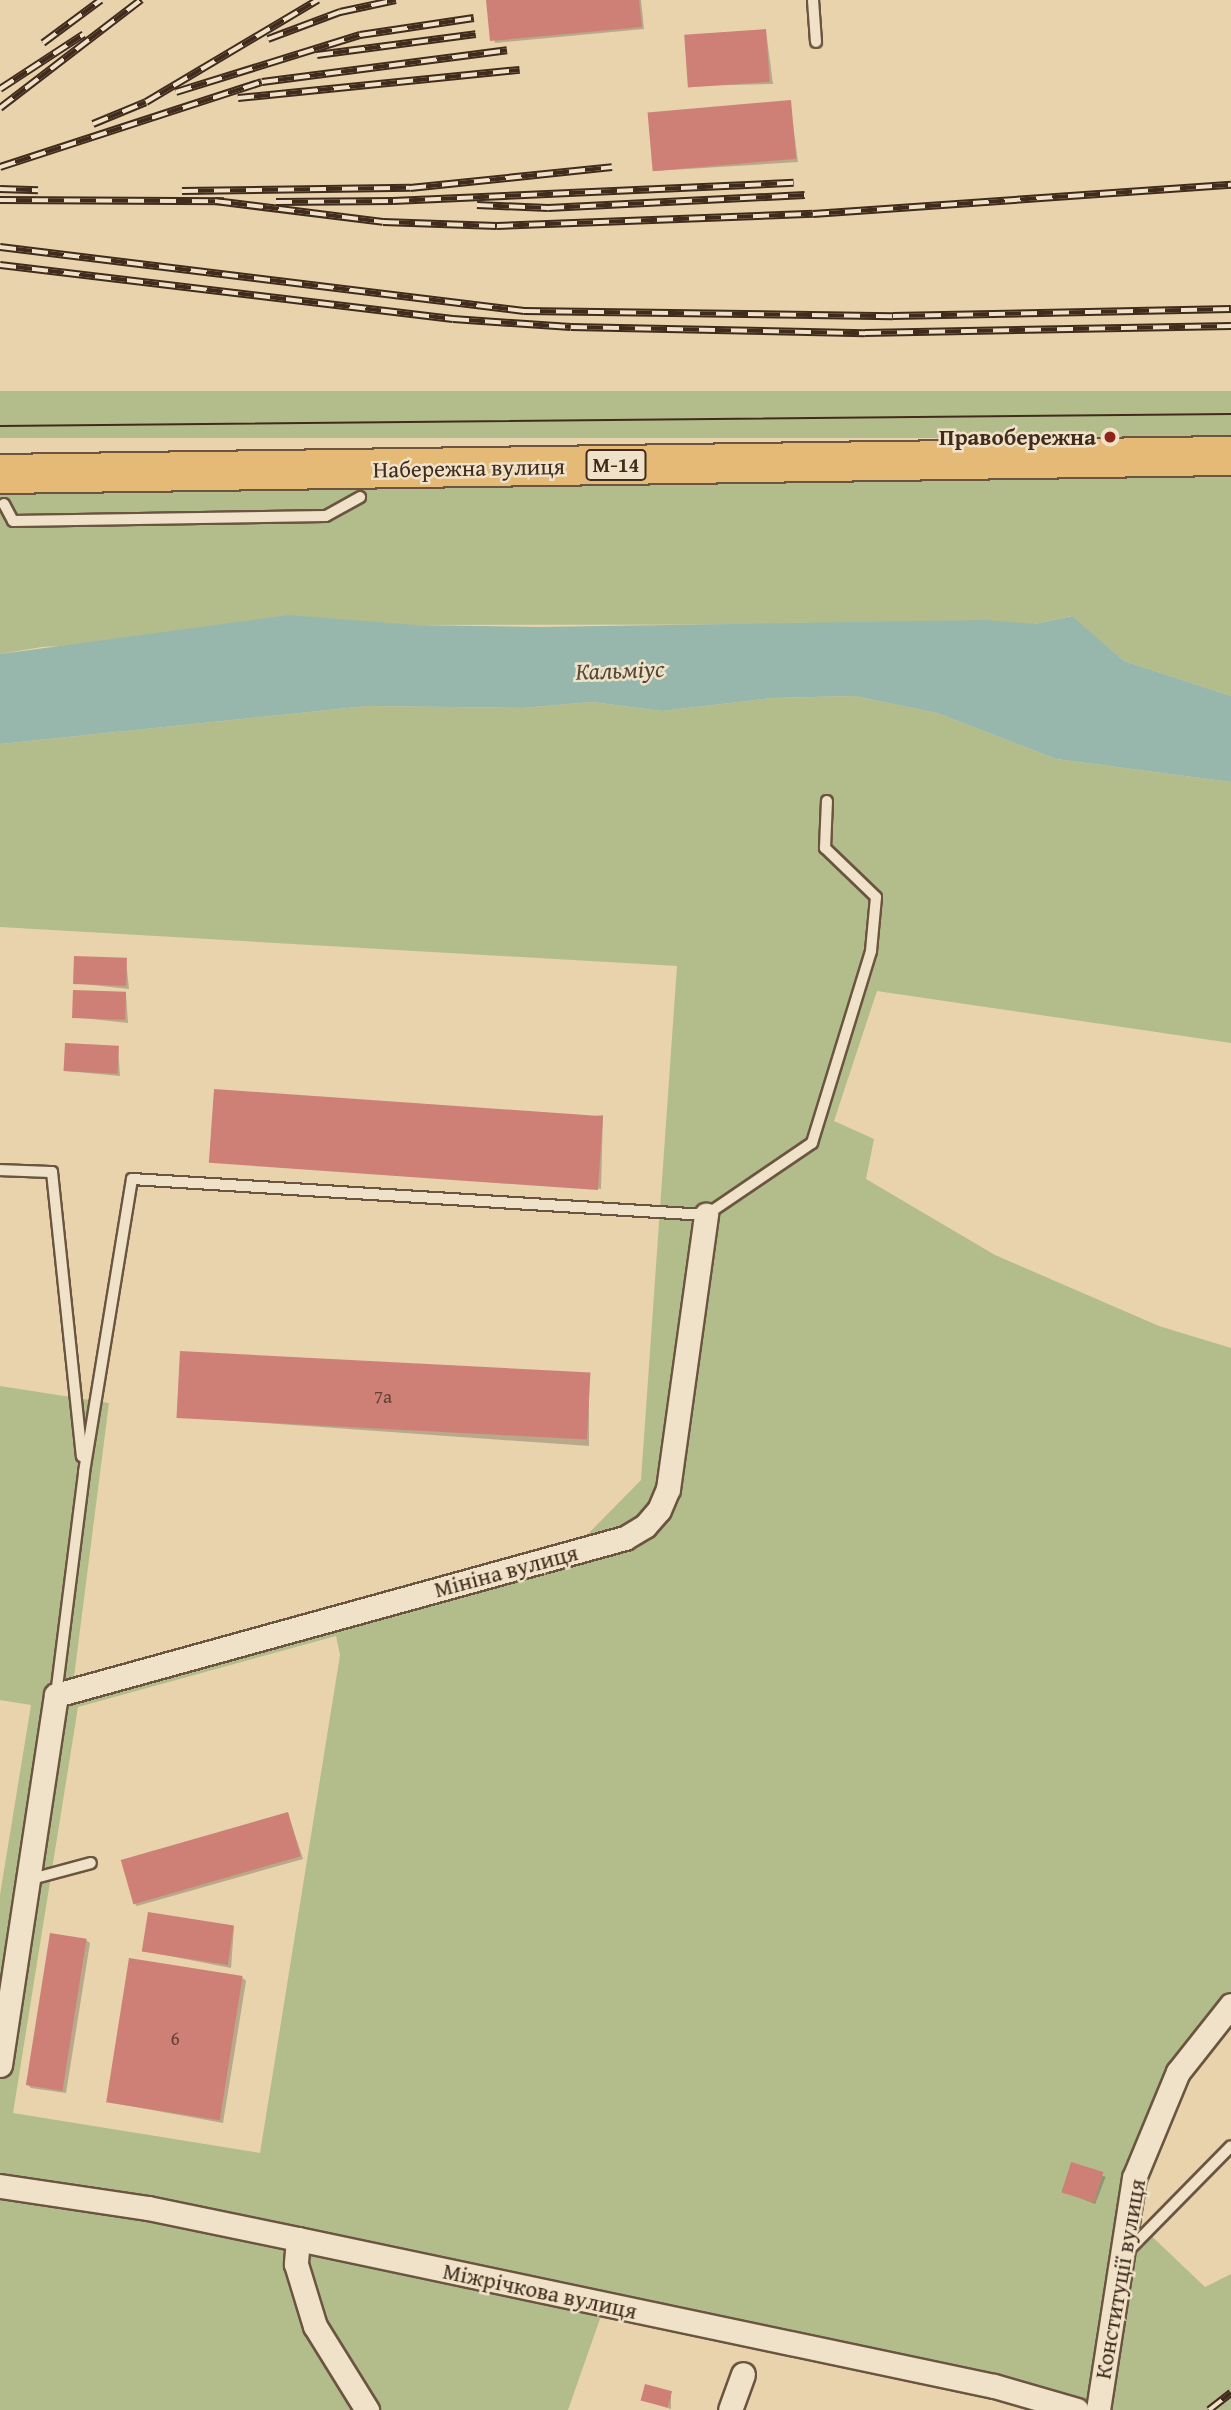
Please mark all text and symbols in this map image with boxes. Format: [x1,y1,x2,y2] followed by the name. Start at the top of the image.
[939,423,1096,451] place label: Правобережна
[1102,429,1118,445] marker: Правобережна
[584,448,648,482] road number: М-14
[373,453,565,483] street label: Набережна вулиця
[575,654,665,686] water label: Кальміус
[374,1386,392,1408] house number: 7а
[431,1539,581,1603] street label: Мініна вулиця
[170,2028,180,2050] house number: 6
[1089,2177,1151,2381] street label: Конституції вулиця
[441,2257,639,2325] street label: Міжрічкова вулиця

